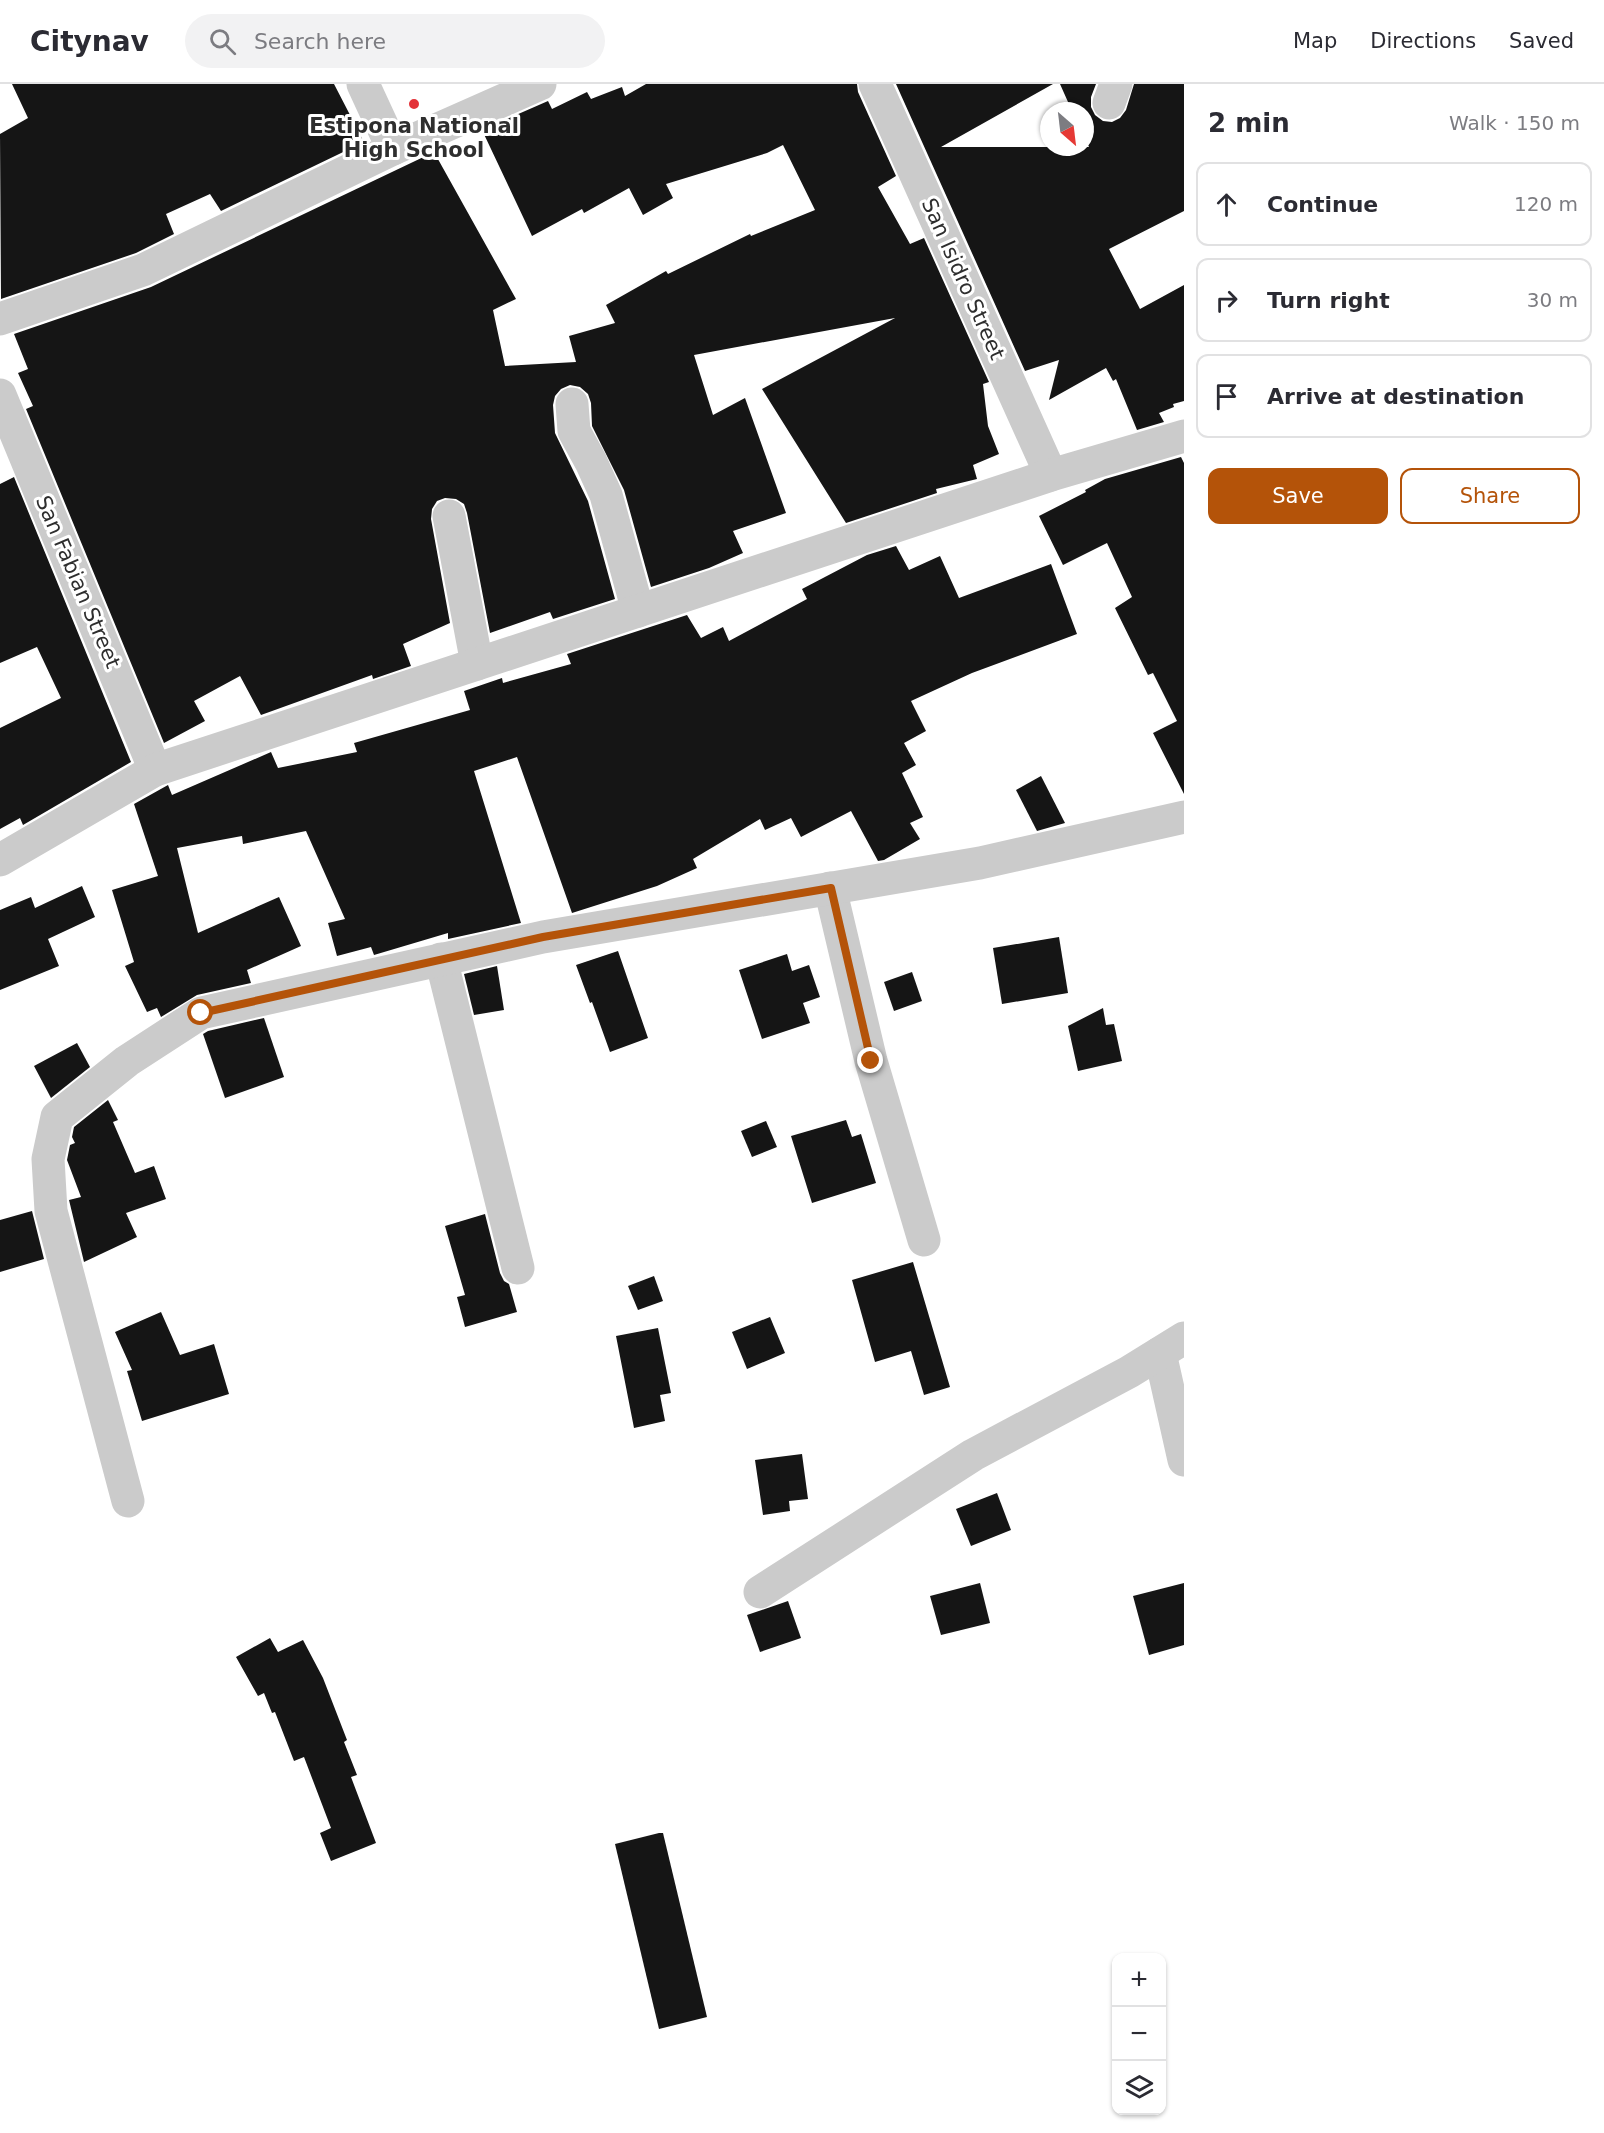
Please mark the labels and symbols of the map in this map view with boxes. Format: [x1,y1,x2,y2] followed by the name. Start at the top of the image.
[407,97,421,111] marker: Estipona National High School
[1040,102,1094,156] north arrow
[309,114,519,162] place label: Estipona National High School
[917,195,1009,363] street label: San Isidro Street
[31,492,125,672] street label: San Fabian Street
[187,999,213,1025] route start
[857,1047,883,1073] route end

